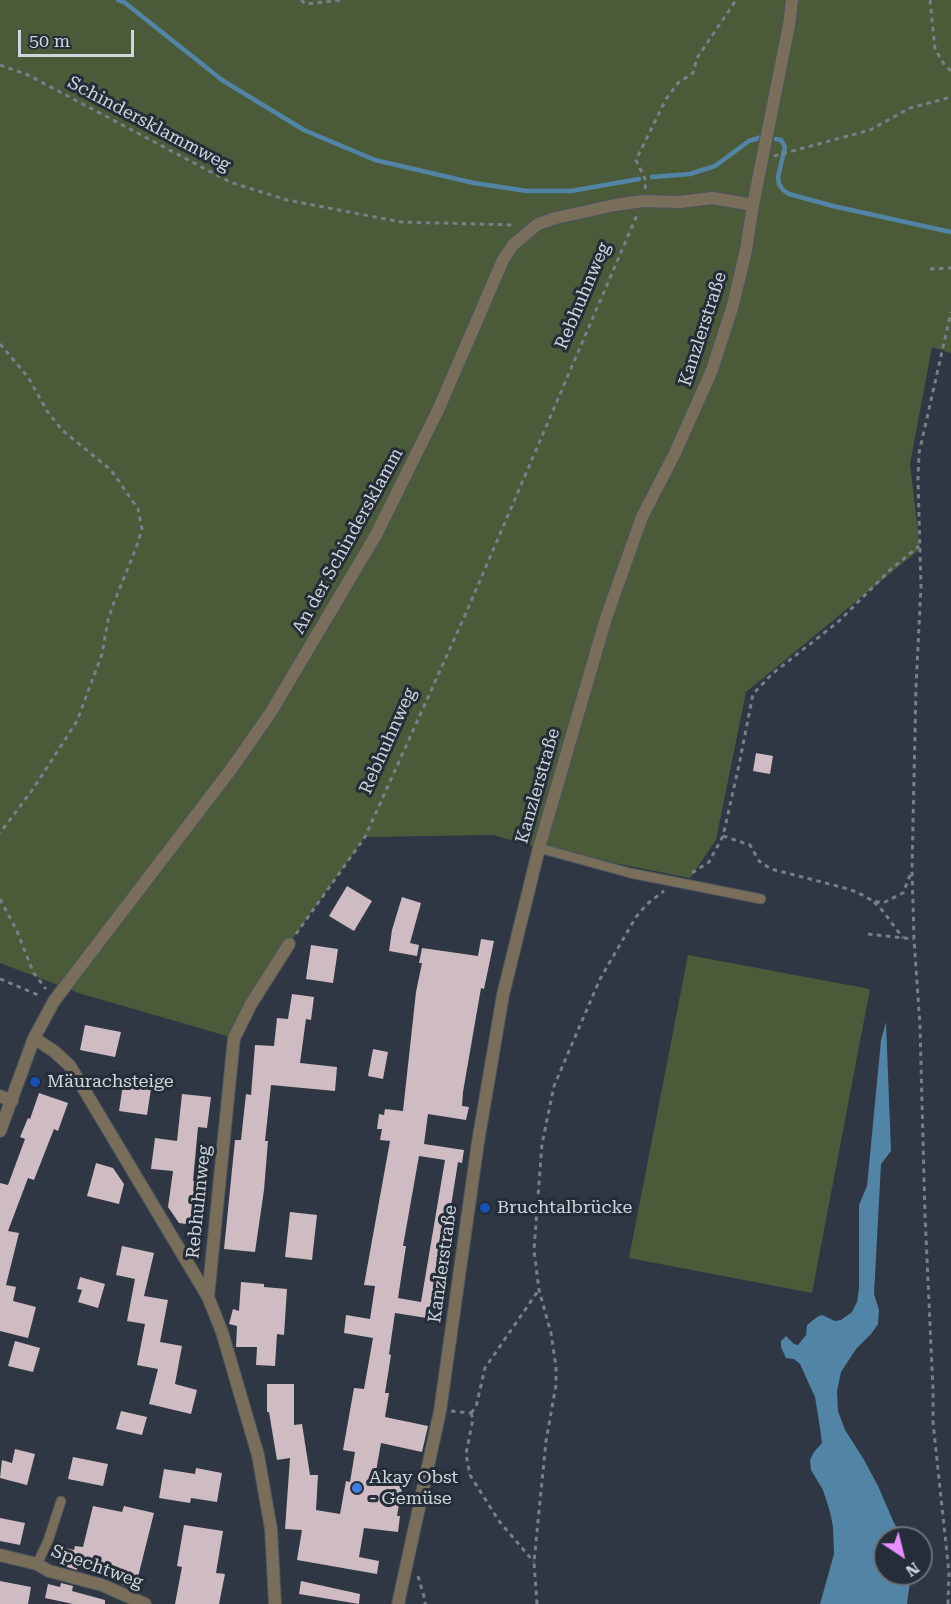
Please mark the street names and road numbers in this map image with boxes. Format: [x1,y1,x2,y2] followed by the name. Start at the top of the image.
[64,72,234,176] street label: Schindersklammweg
[551,239,615,353] street label: Rebhuhnweg
[674,269,732,389] street label: Kanzlerstraße
[288,444,408,638] street label: An der Schindersklamm
[355,685,421,797] street label: Rebhuhnweg
[511,726,565,846] street label: Kanzlerstraße
[182,1144,216,1260] street label: Rebhuhnweg
[424,1204,462,1324] street label: Kanzlerstraße
[48,1540,146,1594] street label: Spechtweg

